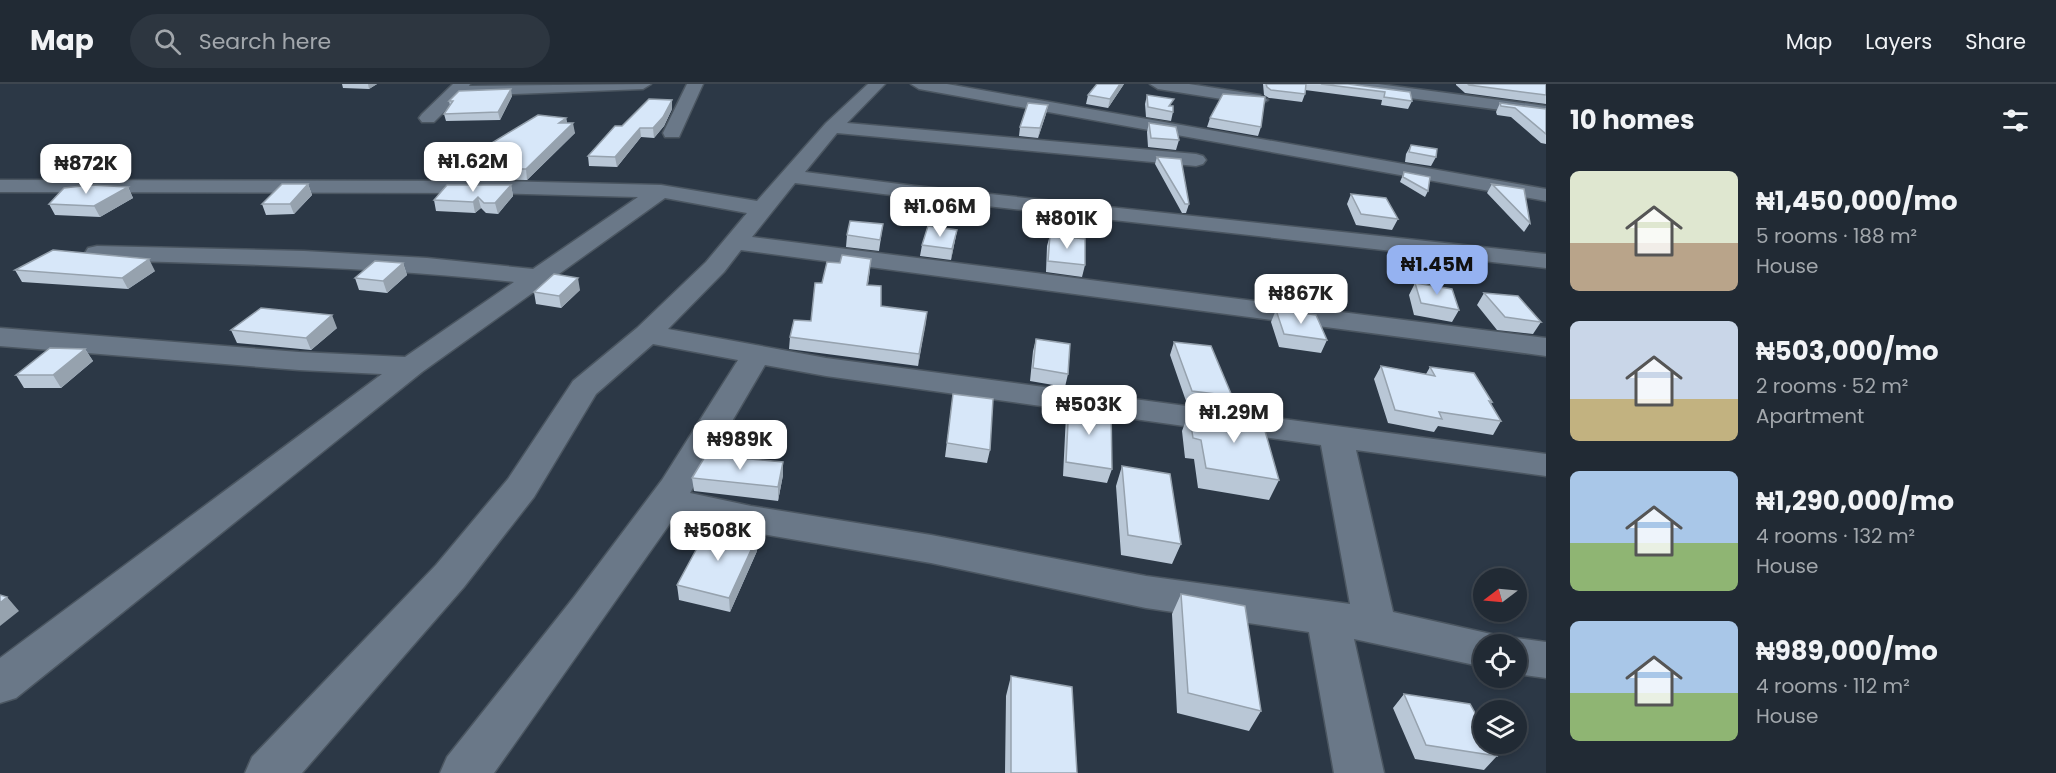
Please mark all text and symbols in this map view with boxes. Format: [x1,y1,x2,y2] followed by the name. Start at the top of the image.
[130,14,550,68] search box
[30,21,94,60] text: Map
[151,25,184,58] icon: search
[199,26,331,57] text: Search here
[1786,27,1832,56] text: Map
[1865,27,1932,56] text: Layers
[1965,27,2026,56] text: Share
[1570,102,1694,138] text: 10 homes
[1999,104,2032,137] icon: filters
[424,142,522,193] pin: ₦1.62M
[44,144,128,195] pin: ₦872K
[438,147,508,175] text: ₦1.62M
[54,149,118,177] text: ₦872K
[1756,183,1958,219] text: ₦1,450,000/mo
[891,187,989,238] pin: ₦1.06M
[904,192,976,220] text: ₦1.06M
[1618,195,1690,267] icon: home
[1025,199,1109,250] pin: ₦801K
[1036,204,1098,232] text: ₦801K
[1756,222,1917,250] text: 5 rooms · 188 m²
[1388,245,1486,296] pin: ₦1.45M
[1401,250,1473,278] text: ₦1.45M
[1756,252,1818,280] text: House
[1259,274,1343,325] pin: ₦867K
[1269,279,1333,307] text: ₦867K
[1756,333,1939,369] text: ₦503,000/mo
[1618,345,1690,417] icon: home
[1756,372,1908,400] text: 2 rooms · 52 m²
[1047,385,1131,436] pin: ₦503K
[1056,390,1122,418] text: ₦503K
[1185,393,1283,444] pin: ₦1.29M
[1199,398,1269,426] text: ₦1.29M
[1756,402,1864,430] text: Apartment
[698,420,782,471] pin: ₦989K
[707,425,773,453] text: ₦989K
[1756,483,1954,519] text: ₦1,290,000/mo
[1618,495,1690,567] icon: home
[676,511,760,562] pin: ₦508K
[684,516,752,544] text: ₦508K
[1756,522,1915,550] text: 4 rooms · 132 m²
[1756,552,1818,580] text: House
[1473,568,1527,622] north arrow
[1473,568,1527,754] map controls
[1756,633,1938,669] text: ₦989,000/mo
[1473,634,1527,688] button: locate
[1618,645,1690,717] icon: home
[1756,672,1910,700] text: 4 rooms · 112 m²
[1473,700,1527,754] button: layers
[1756,702,1818,730] text: House

